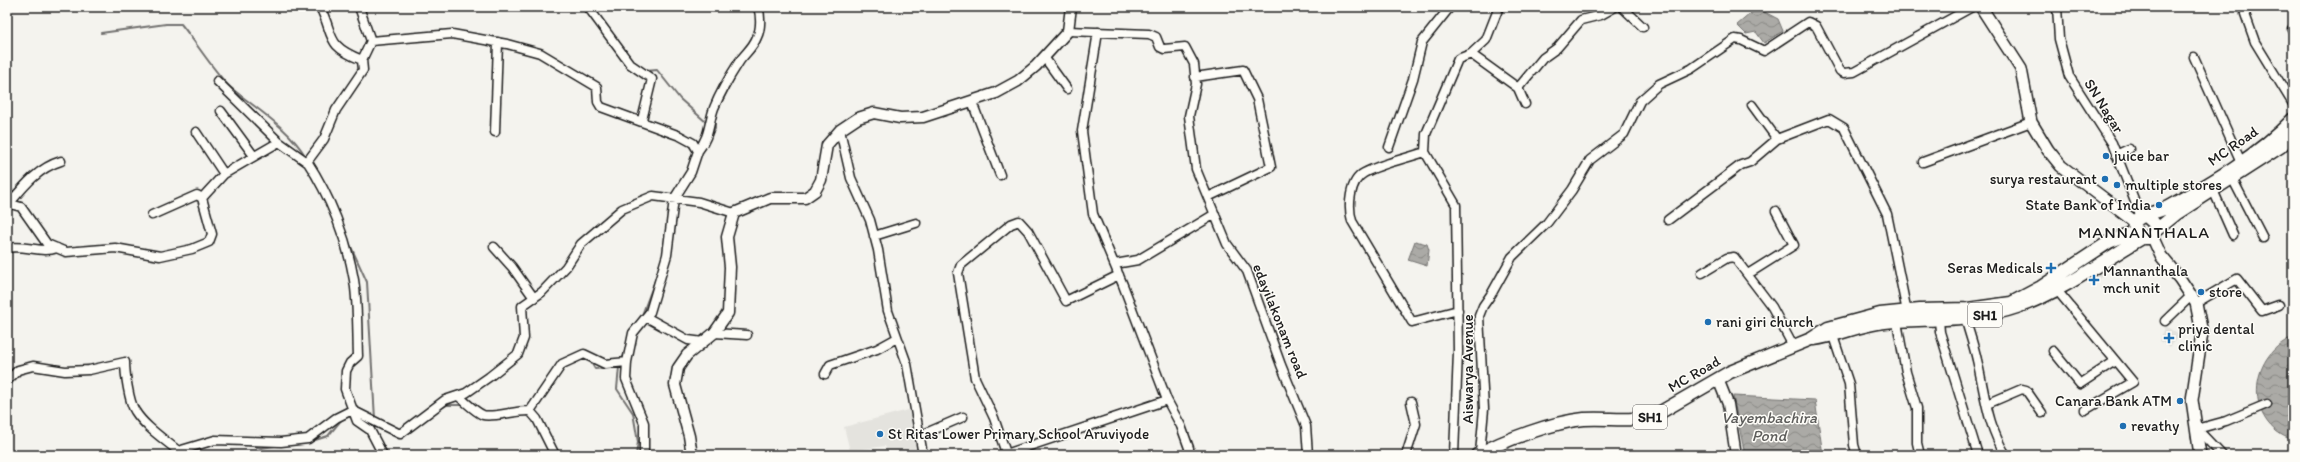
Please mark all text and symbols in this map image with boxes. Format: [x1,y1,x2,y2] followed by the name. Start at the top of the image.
[2080,76,2128,137] street label: SN Nagar
[2204,122,2262,170] street label: MC Road
[2113,147,2169,165] place label: juice bar
[2101,151,2111,161] marker: juice bar
[1990,170,2097,188] place label: surya restaurant
[2100,174,2110,184] marker: surya restaurant
[2125,176,2222,194] place label: multiple stores
[2112,180,2122,190] marker: multiple stores
[2025,196,2151,214] place label: State Bank of India
[2154,200,2164,210] marker: State Bank of India
[2078,222,2210,242] district label: MANNANTHALA
[1947,259,2043,277] place label: Seras Medicals
[1249,261,1311,381] street label: edayilakonam road
[2103,262,2188,297] place label: Mannanthala mch unit
[2046,263,2056,273] marker: Seras Medicals
[2088,274,2100,286] marker: Mannanthala mch unit
[2209,283,2242,301] place label: store
[2196,287,2206,297] marker: store
[1968,303,2002,327] road number: SH1
[1716,313,1813,331] place label: rani giri church
[1459,314,1477,424] street label: Aiswarya Avenue
[1703,317,1713,327] marker: rani giri church
[2178,320,2255,355] place label: priya dental clinic
[2163,332,2175,344] marker: priya dental clinic
[1665,351,1724,396] street label: MC Road
[2055,392,2172,410] place label: Canara Bank ATM
[2175,396,2185,406] marker: Canara Bank ATM
[1633,405,1667,429] road number: SH1
[1721,408,1818,445] water label: Vayembachira Pond
[2131,417,2179,435] place label: revathy
[2118,421,2128,431] marker: revathy
[888,425,1149,443] place label: St Ritas Lower Primary School Aruviyode
[875,429,885,439] marker: St Ritas Lower Primary School Aruviyode

